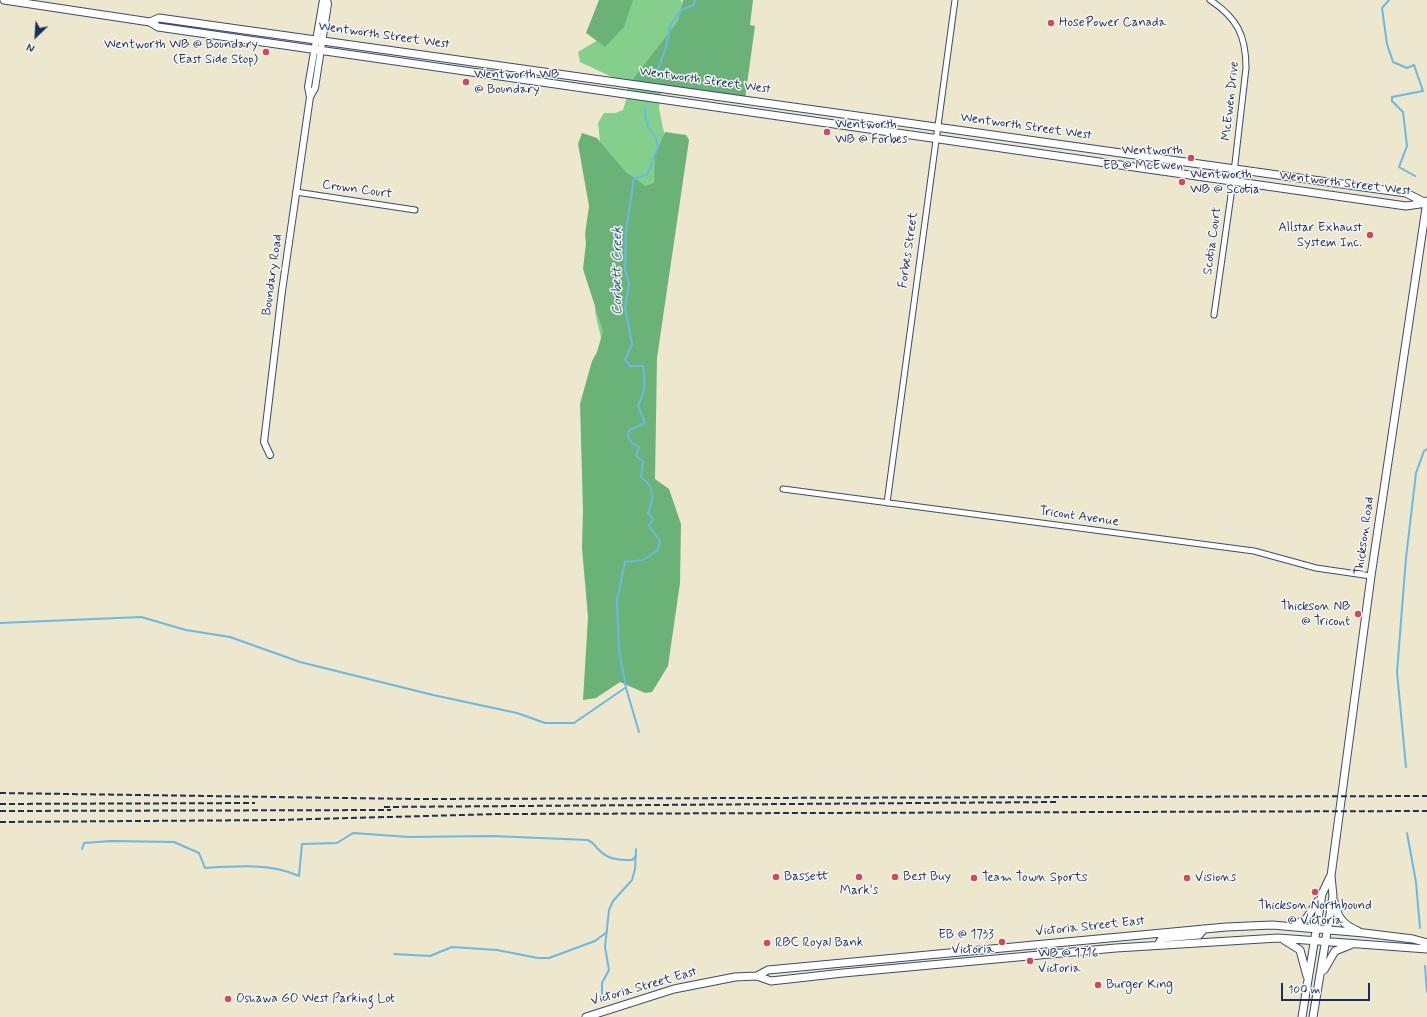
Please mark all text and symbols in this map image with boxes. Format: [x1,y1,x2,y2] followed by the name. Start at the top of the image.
[1059,15,1166,31] place label: HosePower Canada
[16,16,56,56] north arrow
[1046,18,1056,28] marker: HosePower Canada
[317,19,451,53] street label: Wentworth Street West
[104,37,258,68] place label: Wentworth WB @ Boundary (East Side Stop)
[25,39,37,55] text: N
[261,47,271,57] marker: Wentworth WB @ Boundary (East Side Stop)
[1219,61,1243,141] street label: McEwen Drive
[638,64,772,98] street label: Wentworth Street West
[474,67,559,98] place label: Wentworth WB @ Boundary
[461,77,471,87] marker: Wentworth WB @ Boundary
[959,110,1093,144] street label: Wentworth Street West
[835,117,907,148] place label: Wentworth WB @ Forbes
[822,127,832,137] marker: Wentworth WB @ Forbes
[1103,143,1183,174] place label: Wentworth EB @ McEwen
[1186,153,1196,163] marker: Wentworth EB @ McEwen
[1190,167,1260,198] place label: Wentworth WB @ Scotia
[1278,168,1412,200] street label: Wentworth Street West
[321,177,393,203] street label: Crown Court
[1177,177,1187,187] marker: Wentworth WB @ Scotia
[1201,206,1225,276] street label: Scotia Court
[896,211,922,289] street label: Forbes Street
[1278,220,1362,251] place label: Allstar Exhaust System Inc.
[610,227,626,315] water label: Corbett Creek
[1365,230,1375,240] marker: Allstar Exhaust System Inc.
[260,233,286,317] street label: Boundary Road
[1352,496,1378,576] street label: Thickson Road
[1038,504,1120,530] street label: Tricont Avenue
[1281,599,1350,630] place label: Thickson NB @ Tricont
[1353,609,1363,619] marker: Thickson NB @ Tricont
[784,869,829,885] place label: Bassett
[903,869,951,885] place label: Best Buy
[982,870,1087,886] place label: Team Town Sports
[1195,870,1236,886] place label: Visions
[771,872,781,882] marker: Bassett
[854,872,864,882] marker: Mark's
[890,872,900,882] marker: Best Buy
[969,873,979,883] marker: Team Town Sports
[1182,873,1192,883] marker: Visions
[840,883,878,899] place label: Mark's
[1310,887,1320,897] marker: Thickson Northbound @ Victoria
[1258,898,1372,929] place label: Thickson Northbound @ Victoria
[1035,914,1145,940] street label: Victoria Street East
[938,927,994,958] place label: EB @ 1733 Victoria
[775,935,863,951] place label: RBC Royal Bank
[997,937,1007,947] marker: EB @ 1733 Victoria
[762,938,772,948] marker: RBC Royal Bank
[1038,946,1098,977] place label: WB @ 1716 Victoria
[1025,956,1035,966] marker: WB @ 1716 Victoria
[589,964,699,1010] street label: Victoria Street East
[1283,975,1372,1001] scale bar
[1106,977,1173,993] place label: Burger King
[1093,980,1103,990] marker: Burger King
[1288,982,1320,998] text: 100 m
[236,991,395,1007] place label: Oshawa GO West Parking Lot
[223,994,233,1004] marker: Oshawa GO West Parking Lot

